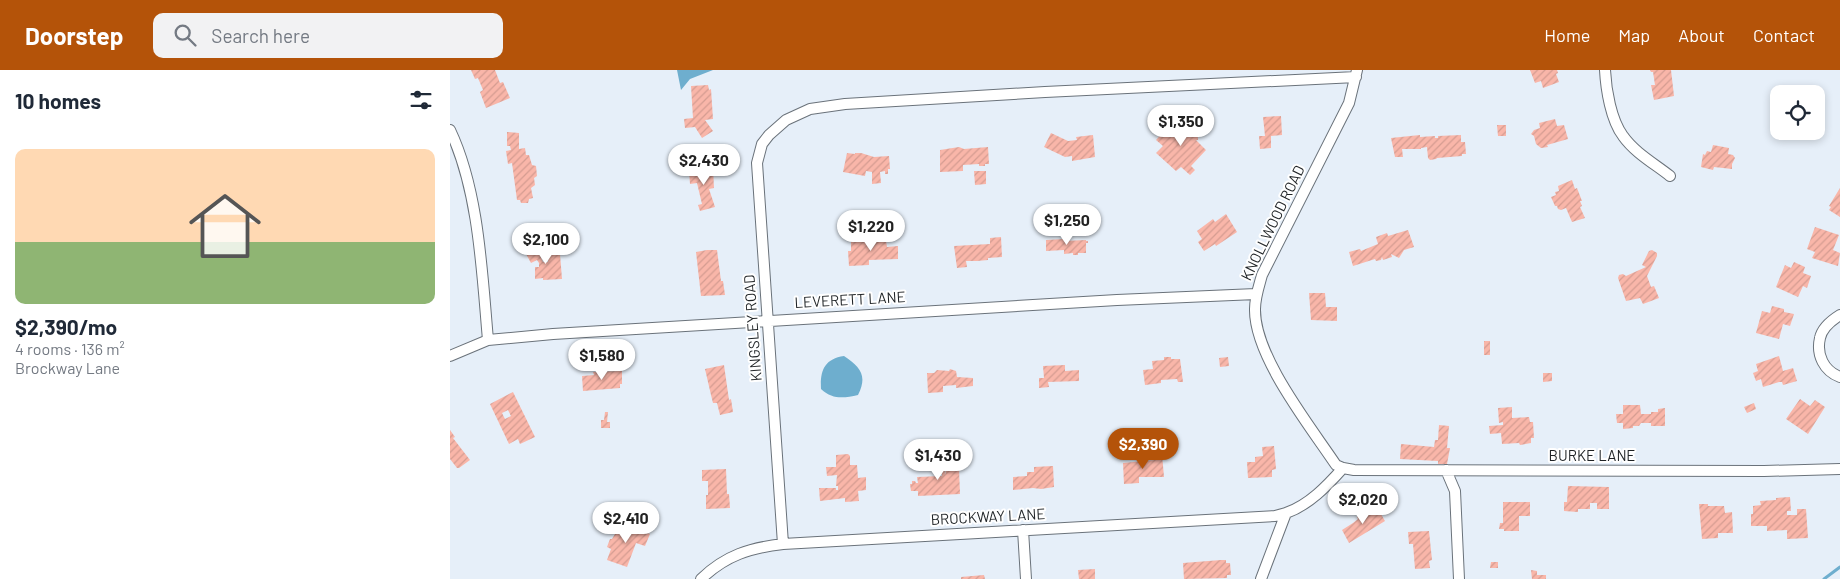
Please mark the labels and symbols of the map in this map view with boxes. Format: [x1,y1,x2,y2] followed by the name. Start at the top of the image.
[1140,104,1222,147] pin: $1,350
[663,144,745,186] pin: $2,430
[1236,162,1308,283] street label: KNOLLWOOD ROAD
[1026,204,1108,246] pin: $1,250
[830,210,912,252] pin: $1,220
[505,222,587,265] pin: $2,100
[739,274,765,382] street label: KINGSLEY ROAD
[794,287,906,311] street label: LEVERETT LANE
[561,338,643,381] pin: $1,580
[1102,428,1184,470] pin: $2,390
[897,438,979,481] pin: $1,430
[1549,446,1635,464] street label: BURKE LANE
[1322,482,1404,525] pin: $2,020
[585,502,667,544] pin: $2,410
[930,504,1046,528] street label: BROCKWAY LANE

